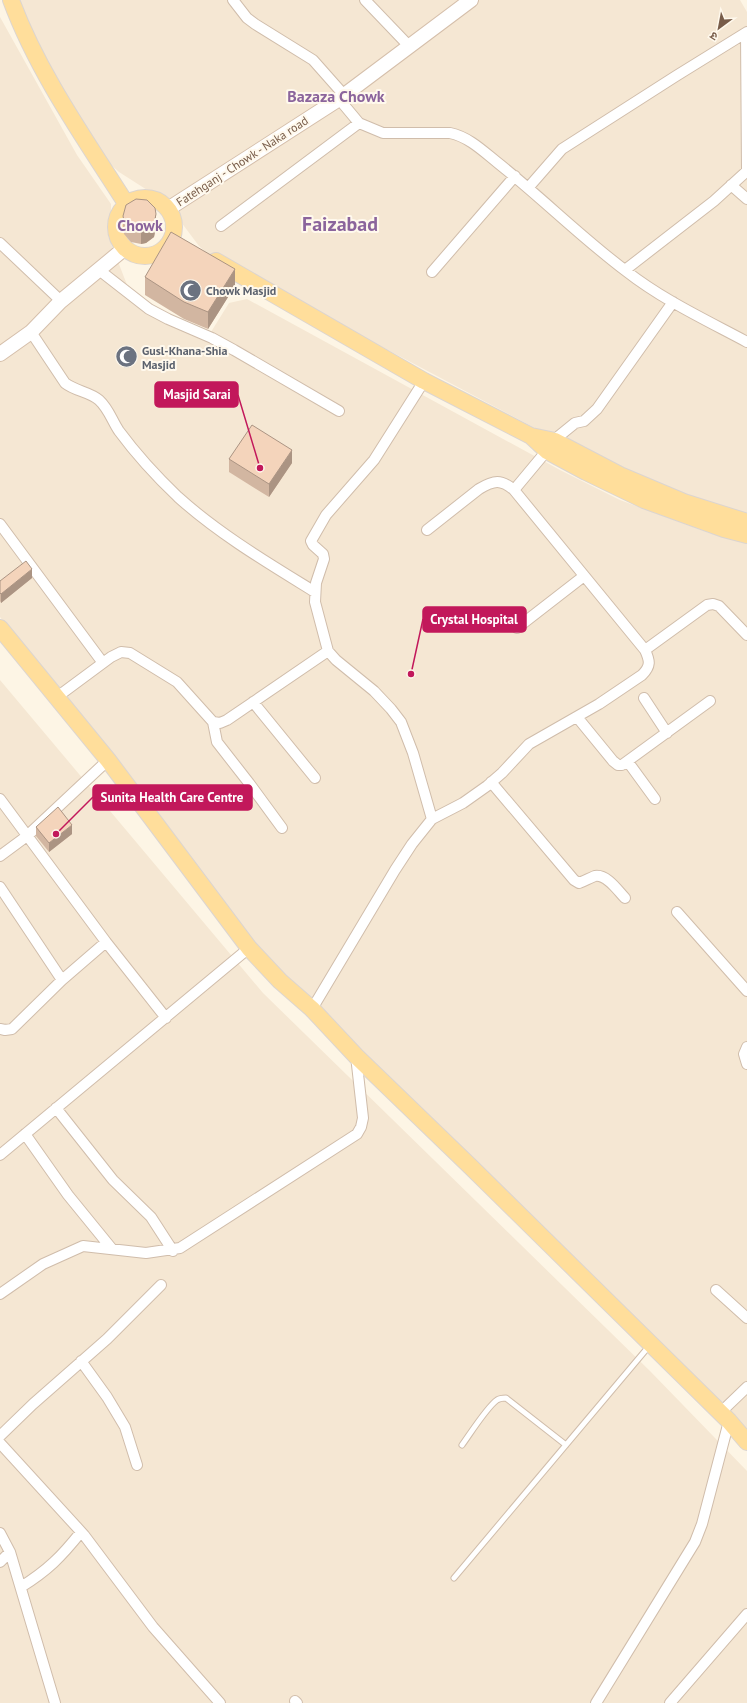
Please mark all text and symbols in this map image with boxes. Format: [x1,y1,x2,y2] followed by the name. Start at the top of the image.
[699,8,739,48] north arrow
[707,29,720,44] text: उ
[287,86,385,106] district label: Bazaza Chowk
[173,113,311,209] street label: Fatehganj - Chowk - Naka road
[302,211,378,237] district label: Faizabad
[117,215,163,235] district label: Chowk
[177,277,203,303] mosque icon: Chowk Masjid
[206,283,276,298] place label: Chowk Masjid
[142,343,228,372] place label: Gusl-Khana-Shia Masjid
[113,344,139,370] mosque icon: Gusl-Khana-Shia Masjid
[155,382,238,407] callout: Masjid Sarai
[163,386,231,403] text: Masjid Sarai
[423,607,526,632] callout: Crystal Hospital
[430,611,518,628] text: Crystal Hospital
[93,785,252,810] callout: Sunita Health Care Centre
[101,789,244,806] text: Sunita Health Care Centre

